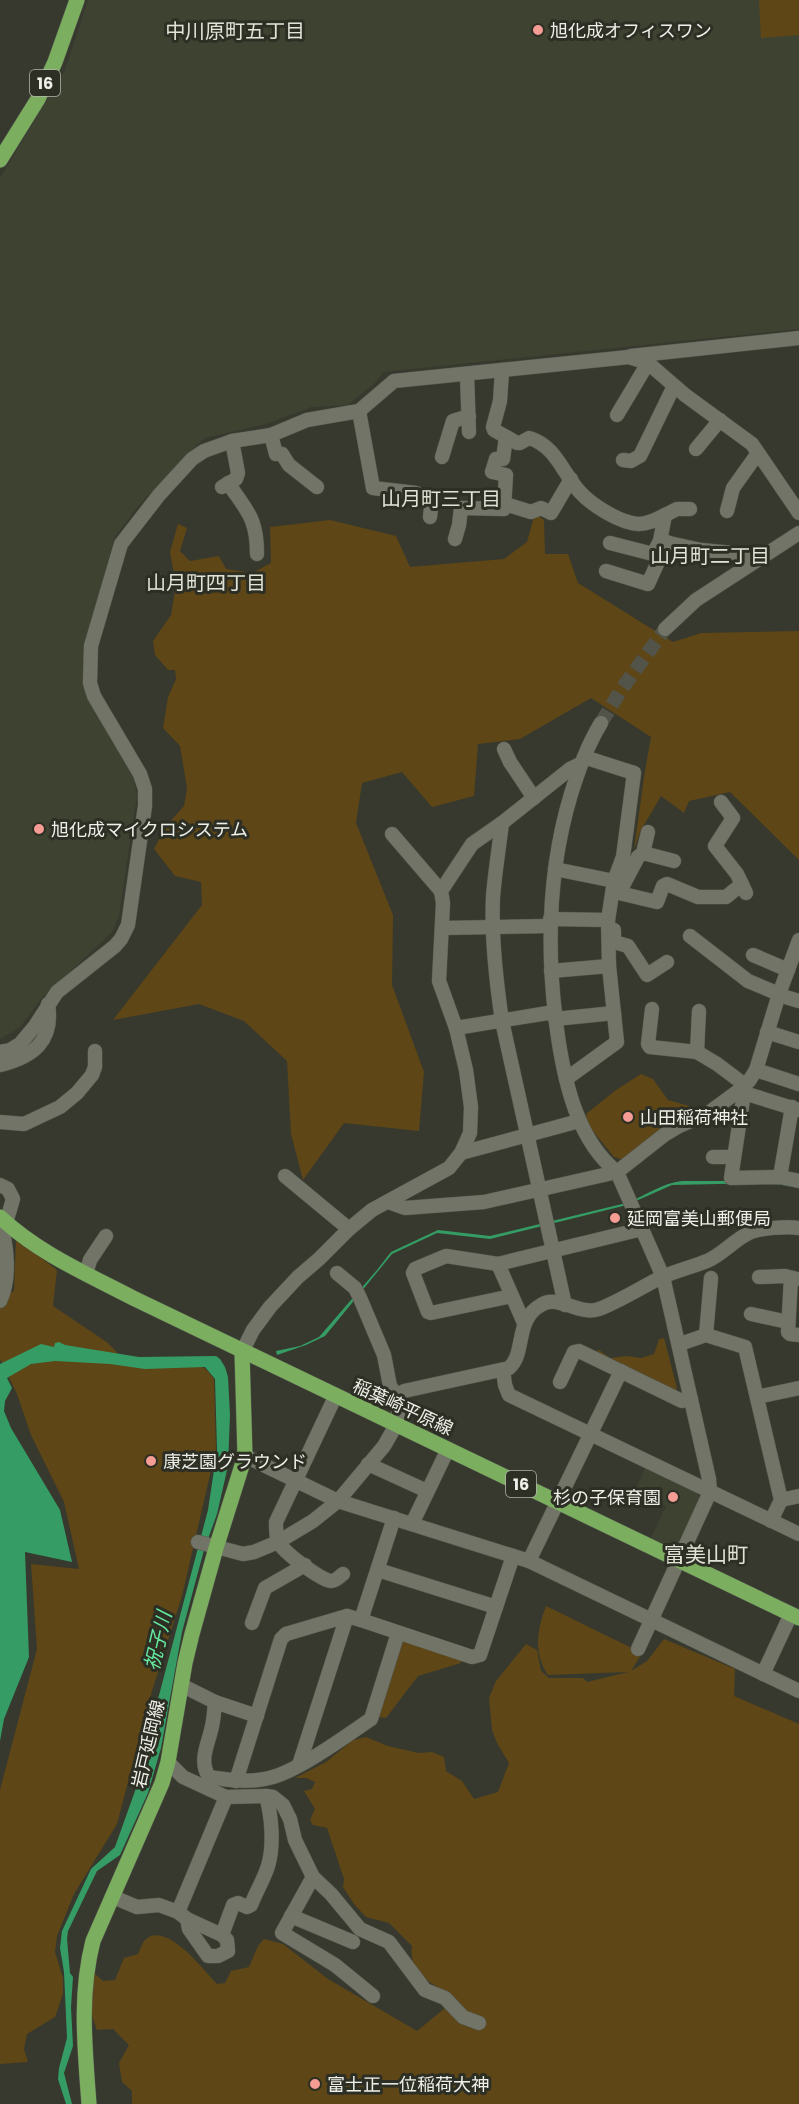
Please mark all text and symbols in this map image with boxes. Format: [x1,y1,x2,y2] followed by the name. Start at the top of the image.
[165,17,305,45] district label: 中川原町五丁目
[550,18,712,43] place label: 旭化成オフィスワン
[531,23,545,37] marker: 旭化成オフィスワン
[30,70,60,96] road number: 16
[381,485,501,513] district label: 山月町三丁目
[650,542,770,570] district label: 山月町二丁目
[146,569,266,597] district label: 山月町四丁目
[51,817,248,842] place label: 旭化成マイクロシステム
[32,822,46,836] marker: 旭化成マイクロシステム
[640,1105,748,1130] place label: 山田稲荷神社
[621,1110,635,1124] marker: 山田稲荷神社
[627,1206,771,1231] place label: 延岡富美山郵便局
[608,1211,622,1225] marker: 延岡富美山郵便局
[349,1373,457,1441] street label: 稲葉崎平原線
[163,1449,307,1474] place label: 康芝園グラウンド
[144,1454,158,1468] marker: 康芝園グラウンド
[506,1471,536,1497] road number: 16
[553,1485,661,1510] place label: 杉の子保育園
[666,1490,680,1504] marker: 杉の子保育園
[664,1540,748,1569] district label: 富美山町
[138,1607,179,1673] water label: 祝子川
[126,1697,170,1791] street label: 岩戸延岡線
[327,2072,489,2097] place label: 富士正一位稲荷大神
[308,2077,322,2091] marker: 富士正一位稲荷大神

